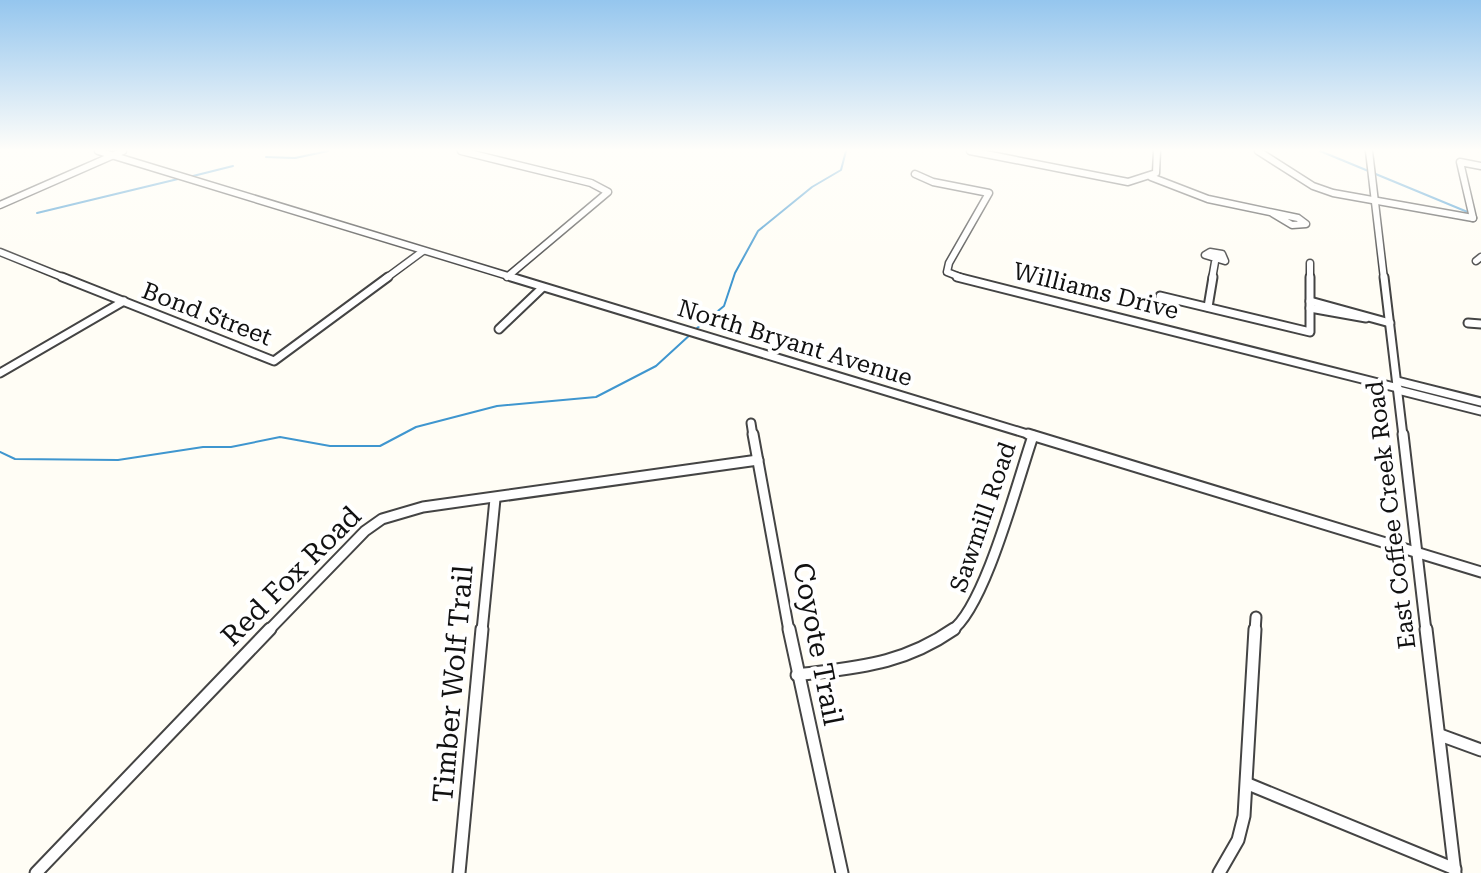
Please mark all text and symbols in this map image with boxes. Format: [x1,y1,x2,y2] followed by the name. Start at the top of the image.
[1010,257,1182,325] street label: Williams Drive
[138,276,276,352] street label: Bond Street
[674,294,916,392] street label: North Bryant Avenue
[1361,379,1421,651] street label: East Coffee Creek Road
[944,438,1022,596] street label: Sawmill Road
[214,499,368,653] street label: Red Fox Road
[786,560,850,729] street label: Coyote Trail
[426,564,480,804] street label: Timber Wolf Trail

